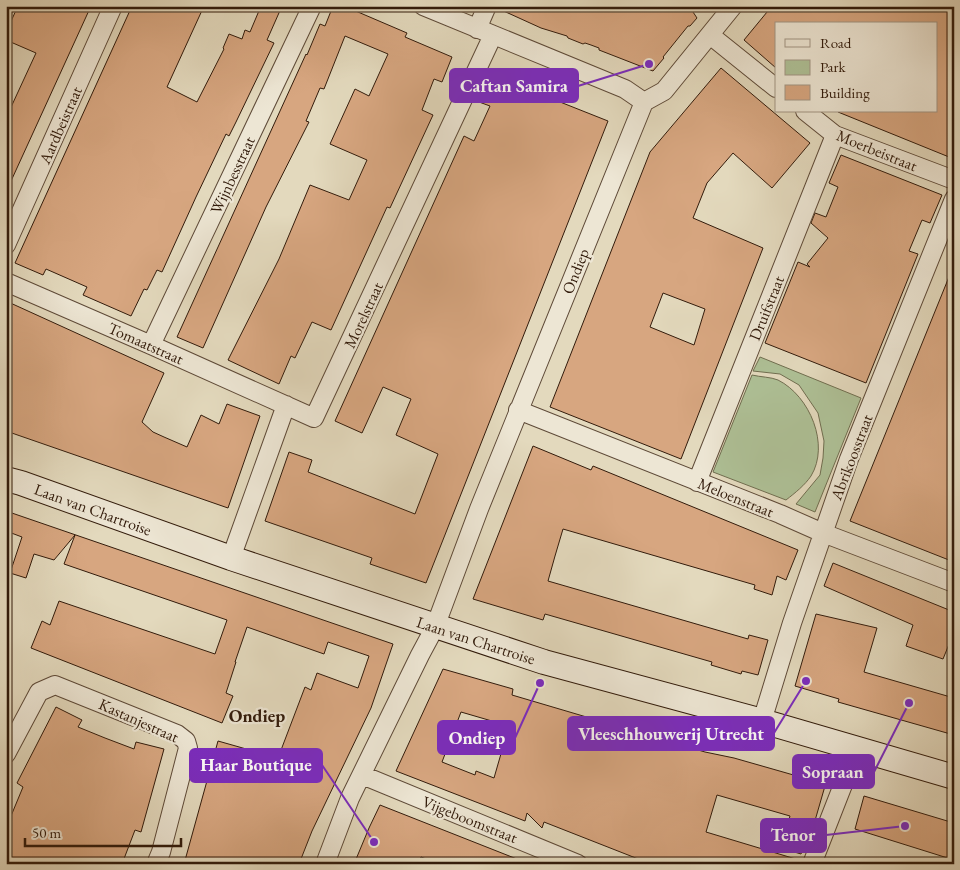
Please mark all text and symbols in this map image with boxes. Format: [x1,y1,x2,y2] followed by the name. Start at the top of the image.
[775,22,938,112] legend
[820,33,852,52] text: Road
[820,57,847,76] text: Park
[450,69,578,102] callout: Caftan Samira
[460,74,568,97] text: Caftan Samira
[34,83,87,168] street label: Aardbeistraat
[820,83,870,102] text: Building
[833,125,920,176] street label: Moerbeistraat
[205,133,260,217] street label: Wijnbesstraat
[557,245,594,297] street label: Ondiep
[744,273,789,344] street label: Druifstraat
[339,279,388,352] street label: Morelstraat
[105,317,187,369] street label: Tomaatstraat
[825,411,877,504] street label: Abrikoosstraat
[695,473,777,522] street label: Meloenstraat
[31,478,154,540] street label: Laan van Chartroise
[414,611,538,670] street label: Laan van Chartroise
[95,693,182,747] street label: Kastanjestraat
[229,704,285,727] district label: Ondiep
[568,717,774,750] callout: Vleeschhouwerij Utrecht
[438,721,515,754] callout: Ondiep
[578,722,764,745] text: Vleeschhouwerij Utrecht
[449,726,505,749] text: Ondiep
[190,749,322,782] callout: Haar Boutique
[200,753,312,776] text: Haar Boutique
[793,755,874,788] callout: Sopraan
[802,760,864,783] text: Sopraan
[419,791,521,848] street label: Vijgeboomstraat
[25,815,181,847] scale bar
[761,819,826,852] callout: Tenor
[32,823,61,842] text: 50 m
[771,823,816,846] text: Tenor

